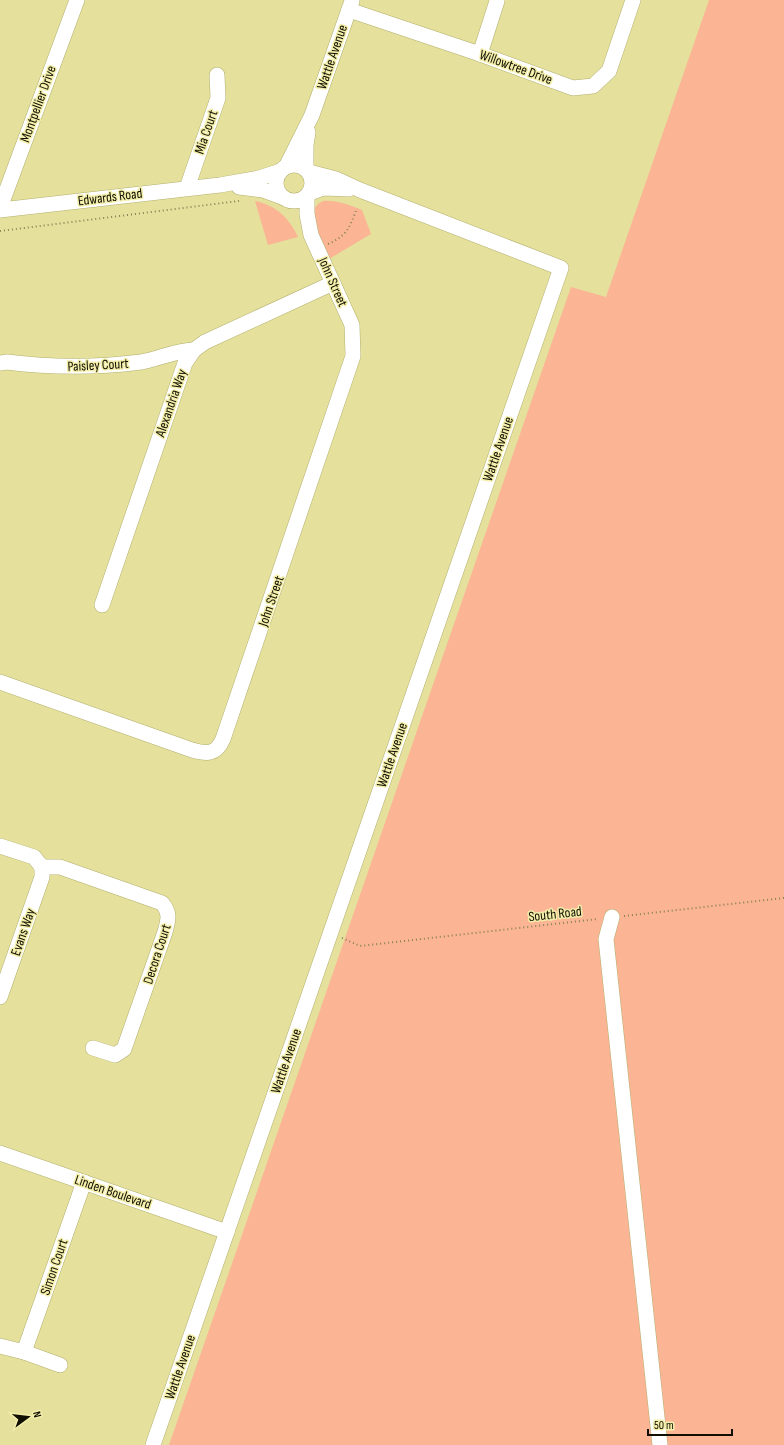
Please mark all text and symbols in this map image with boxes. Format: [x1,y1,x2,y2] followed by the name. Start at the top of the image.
[313,22,351,92] street label: Wattle Avenue
[477,46,555,88] street label: Willowtree Drive
[16,63,60,145] street label: Montpellier Drive
[191,108,221,156] street label: Mia Court
[77,185,143,209] street label: Edwards Road
[314,254,351,309] street label: John Street
[67,355,129,375] street label: Paisley Court
[151,366,191,440] street label: Alexandria Way
[479,414,517,484] street label: Wattle Avenue
[254,573,288,630] street label: John Street
[373,720,411,790] street label: Wattle Avenue
[528,903,583,925] street label: South Road
[7,905,39,958] street label: Evans Way
[139,922,175,986] street label: Decora Court
[267,1026,305,1096] street label: Wattle Avenue
[73,1171,154,1213] street label: Linden Boulevard
[36,1237,72,1297] street label: Simon Court
[161,1332,199,1402] street label: Wattle Avenue
[8,1397,48,1437] north arrow
[30,1410,44,1419] text: N
[648,1411,732,1437] scale bar
[654,1418,674,1433] text: 50 m

